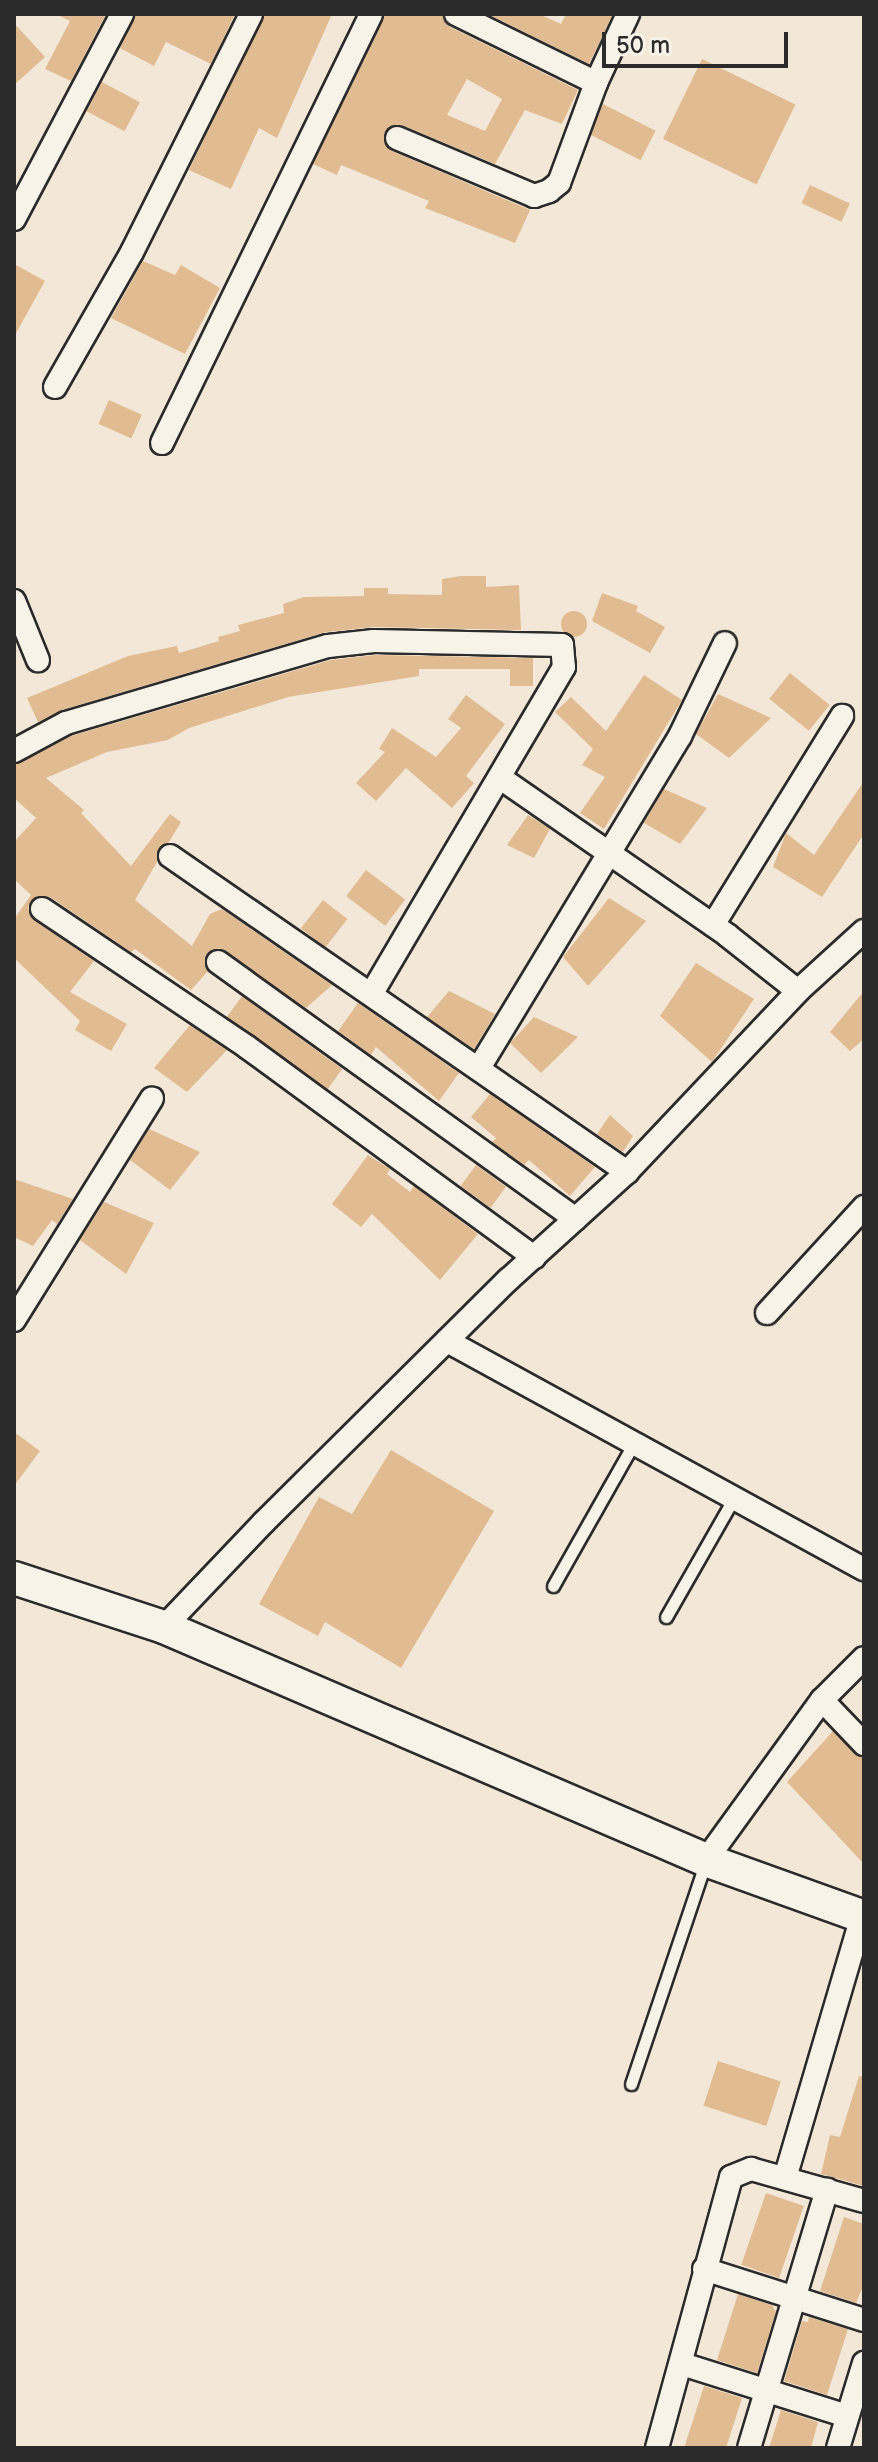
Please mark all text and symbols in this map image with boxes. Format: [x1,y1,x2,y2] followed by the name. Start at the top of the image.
[606,16,792,66] scale bar
[616,31,670,60] text: 50 m

